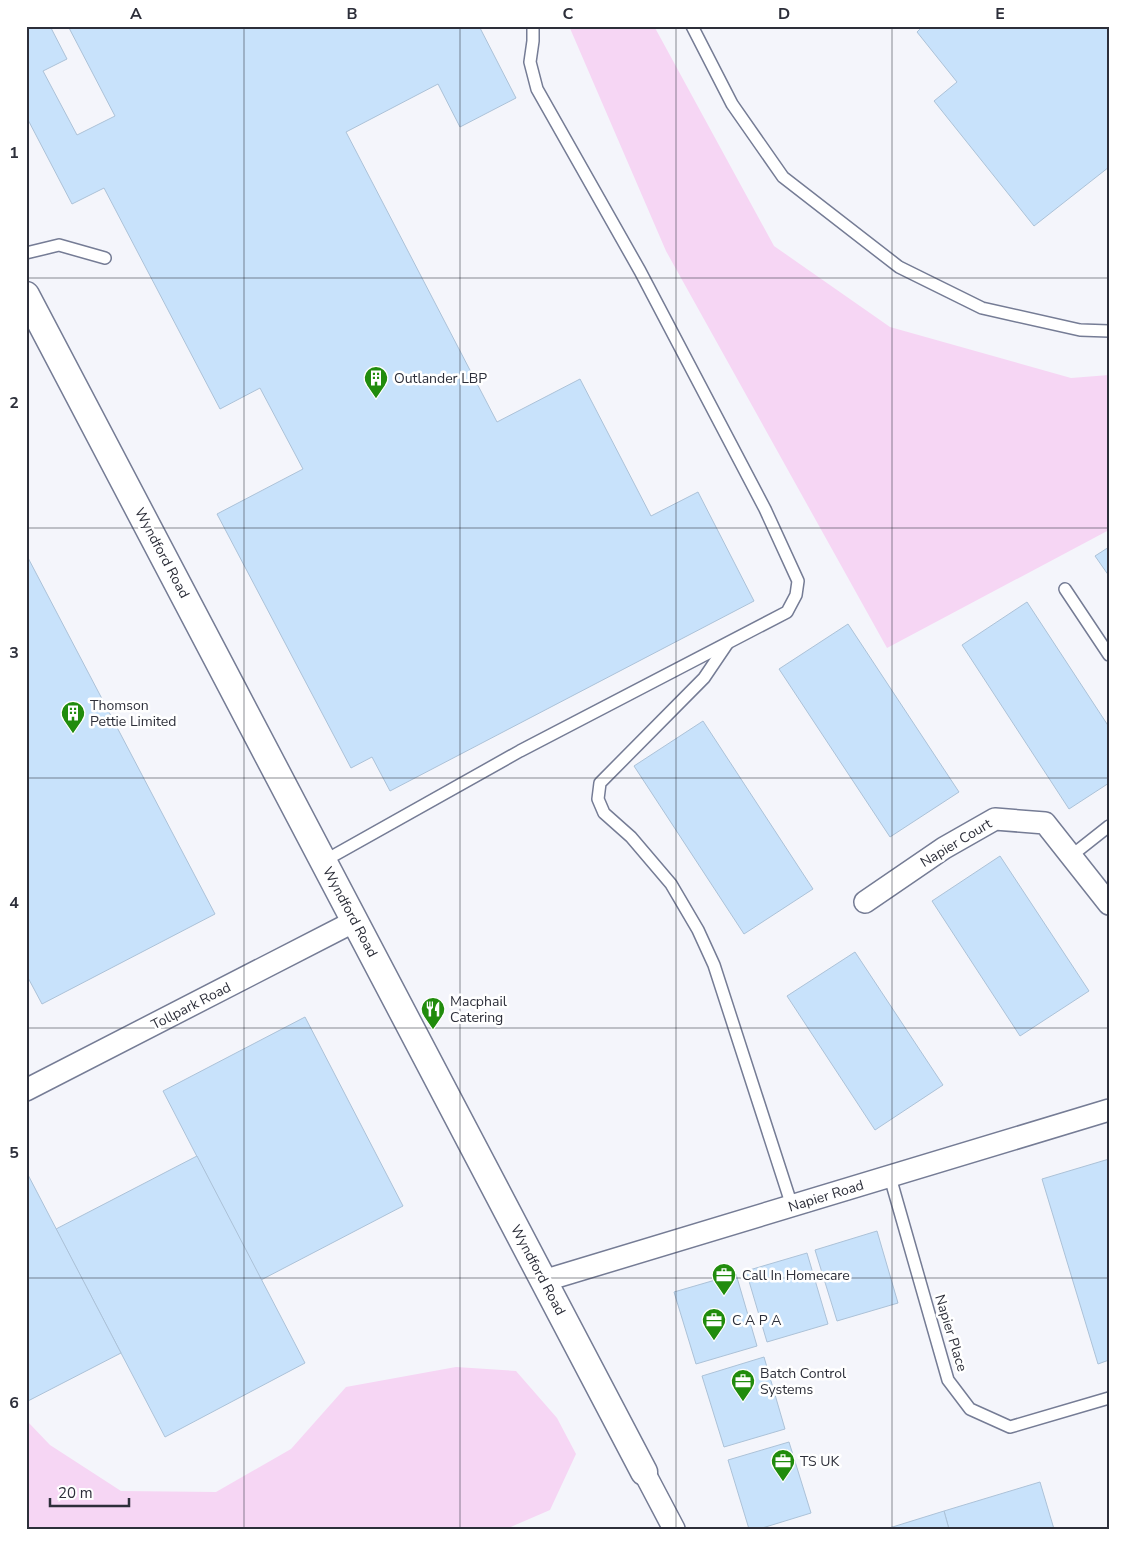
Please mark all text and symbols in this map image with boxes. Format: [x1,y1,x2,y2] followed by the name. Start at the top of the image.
[130,3,142,25] text: A
[346,3,358,25] text: B
[563,3,574,25] text: C
[778,3,790,25] text: D
[995,3,1005,25] text: E
[9,142,19,164] text: 1
[363,365,389,399] building icon: Outlander LBP
[394,369,487,388] place label: Outlander LBP
[9,392,19,414] text: 2
[130,504,194,602] street label: Wyndford Road
[9,642,19,664] text: 3
[90,696,176,731] place label: Thomson Pettie Limited
[60,700,86,734] building icon: Thomson Pettie Limited
[917,814,995,872] street label: Napier Court
[318,863,382,961] street label: Wyndford Road
[9,892,19,914] text: 4
[148,978,234,1034] street label: Tollpark Road
[450,992,508,1027] place label: Macphail Catering
[420,996,446,1030] restaurant icon: Macphail Catering
[9,1142,19,1164] text: 5
[786,1176,866,1216] street label: Napier Road
[506,1221,570,1319] street label: Wyndford Road
[711,1262,737,1296] office icon: Call In Homecare
[742,1266,850,1285] place label: Call In Homecare
[930,1292,972,1374] street label: Napier Place
[701,1307,727,1341] office icon: C A P A
[732,1311,782,1330] place label: C A P A
[760,1364,847,1399] place label: Batch Control Systems
[730,1368,756,1402] office icon: Batch Control Systems
[9,1392,19,1414] text: 6
[770,1448,796,1482] office icon: TS UK
[800,1452,839,1471] place label: TS UK
[50,1475,129,1507] scale bar
[58,1483,93,1503] text: 20 m

